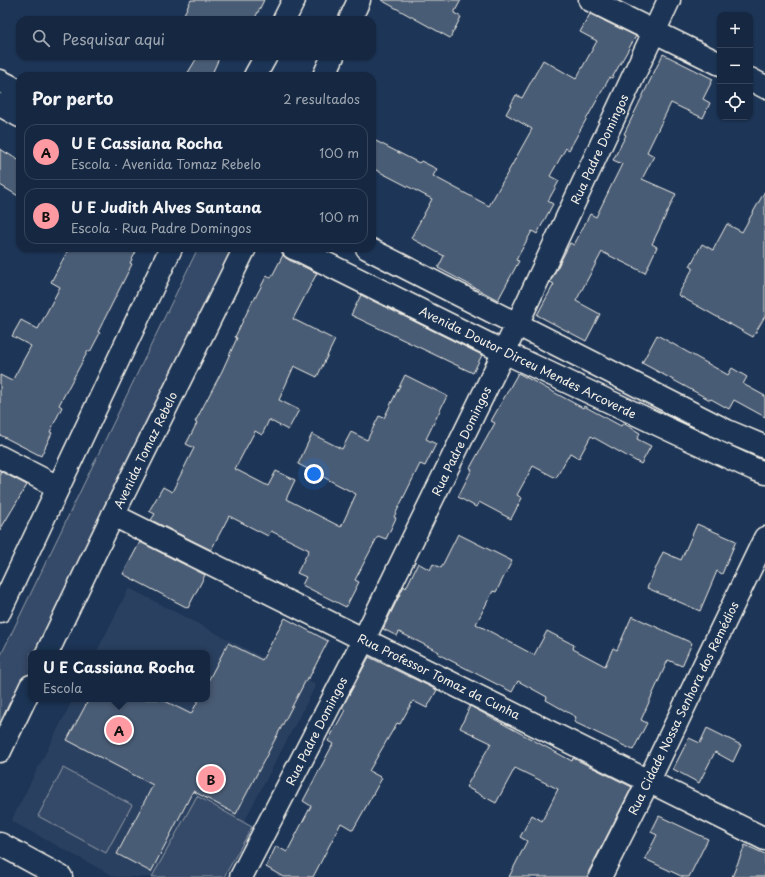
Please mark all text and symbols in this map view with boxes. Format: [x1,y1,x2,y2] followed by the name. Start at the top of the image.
[717,12,753,120] map controls
[717,12,753,48] button: +
[16,16,376,60] search box
[30,27,52,49] icon: search
[62,27,165,50] text: Pesquisar aqui
[717,48,753,84] button: −
[717,84,753,120] button: locate
[32,85,113,111] text: Por perto
[283,89,360,108] text: 2 resultados
[566,90,633,207] street label: Rua Padre Domingos
[71,131,223,154] text: U E Cassiana Rocha
[41,143,51,162] text: A
[319,143,359,162] text: 100 m
[71,154,261,173] text: Escola · Avenida Tomaz Rebelo
[71,195,262,218] text: U E Judith Alves Santana
[42,207,50,226] text: B
[319,207,359,226] text: 100 m
[71,218,251,237] text: Escola · Rua Padre Domingos
[416,301,640,423] street label: Avenida Doutor Dirceu Mendes Arcoverde
[427,383,496,499] street label: Rua Padre Domingos
[109,388,181,512] street label: Avenida Tomaz Rebelo
[304,464,324,484] your location
[623,598,743,818] street label: Rua Cidade Nossa Senhora dos Remédios
[355,629,524,723] street label: Rua Professor Tomaz da Cunha
[28,650,210,702] popup
[43,655,195,678] text: U E Cassiana Rocha
[281,673,351,788] street label: Rua Padre Domingos
[43,678,82,697] text: Escola
[106,715,132,745] pin: A
[198,764,224,794] pin: B

